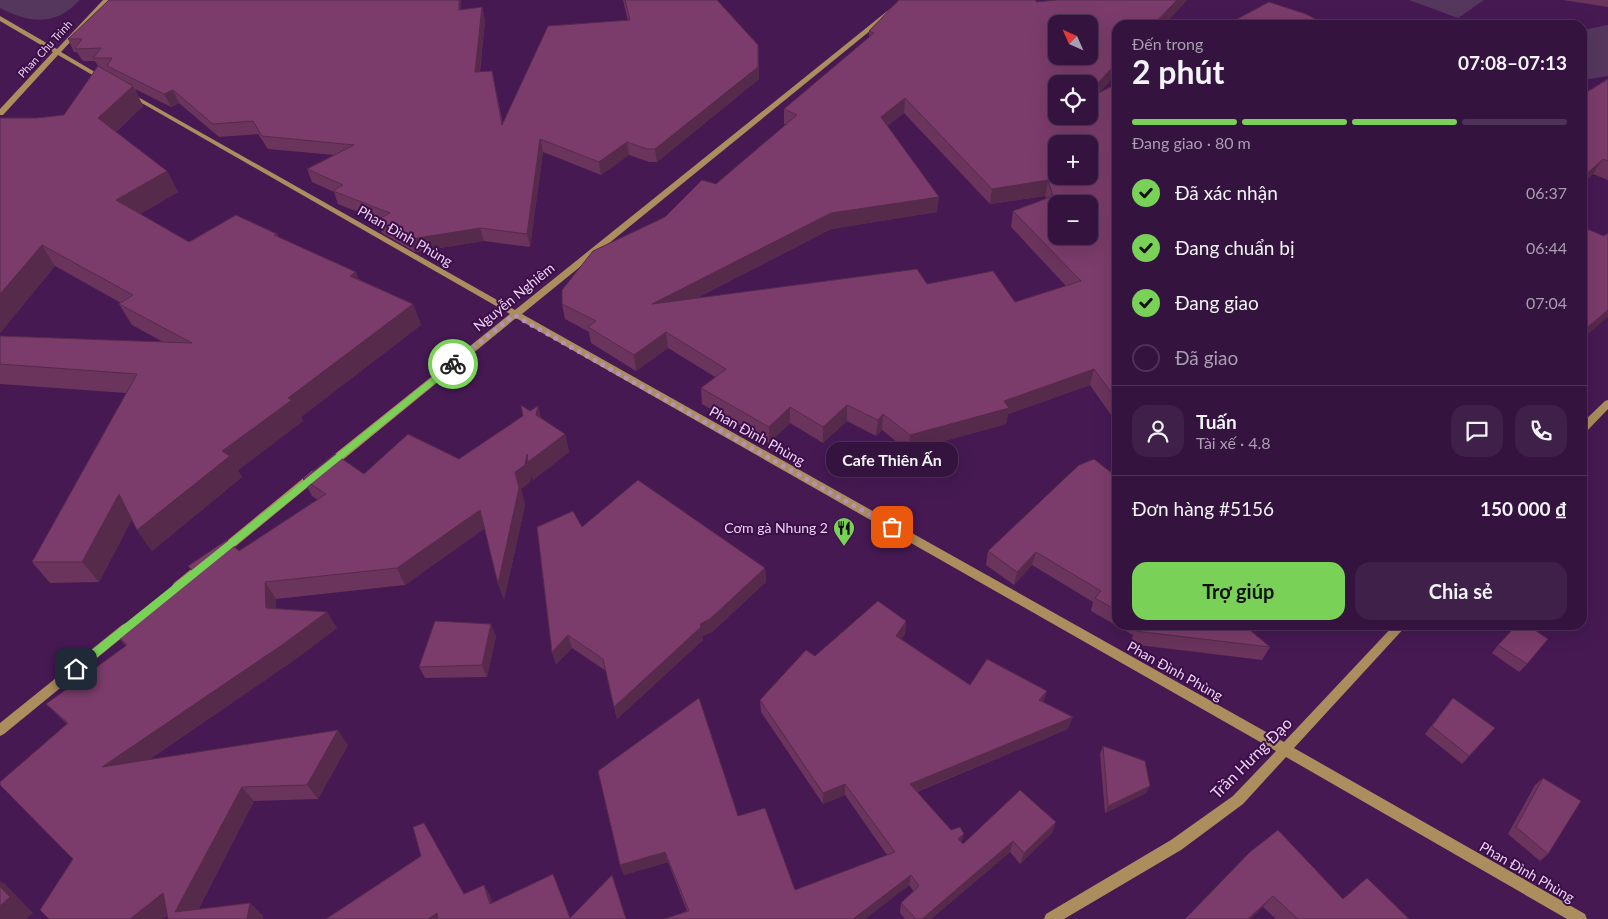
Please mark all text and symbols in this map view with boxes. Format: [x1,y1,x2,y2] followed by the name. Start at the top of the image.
[1048,15,1098,65] north arrow
[1048,15,1098,245] map controls
[15,17,74,80] street label: Phan Chu Trinh
[1132,34,1203,53] text: Đến trong
[1458,51,1567,74] text: 07:08–07:13
[1132,52,1225,91] text: 2 phút
[1048,75,1098,125] button: locate
[1132,133,1251,152] text: Đang giao · 80 m
[1048,135,1098,185] button: +
[1132,179,1160,207] icon: check
[1175,181,1278,204] text: Đã xác nhận
[1526,183,1567,202] text: 06:37
[1048,195,1098,245] button: −
[355,202,456,270] street label: Phan Đình Phùng
[1132,234,1160,262] icon: check
[1175,236,1295,259] text: Đang chuẩn bị
[1526,238,1567,257] text: 06:44
[470,259,558,334] street label: Nguyễn Nghiêm
[1132,289,1160,317] icon: check
[1175,291,1259,314] text: Đang giao
[1526,293,1567,312] text: 07:04
[428,339,478,389] courier
[1175,346,1238,369] text: Đã giao
[439,350,467,378] icon: bike
[706,402,808,469] street label: Phan Đình Phùng
[1132,405,1184,457] button: person
[1451,405,1503,457] button: chat
[1515,405,1567,457] button: phone
[1196,410,1237,433] text: Tuấn
[1196,433,1271,452] text: Tài xế · 4.8
[826,442,958,477] callout: Cafe Thiên Ấn
[842,450,942,469] text: Cafe Thiên Ấn
[1132,497,1274,520] text: Đơn hàng #5156
[1480,497,1567,520] text: 150 000 ₫
[871,506,913,548] pin
[878,513,906,541] icon: bag
[832,516,856,547] restaurant icon: Cơm gà Nhung 2
[724,519,828,536] place label: Cơm gà Nhung 2
[1132,562,1345,620] button: Trợ giúp
[1355,562,1567,620] button: Chia sẻ
[1124,637,1226,704] street label: Phan Đình Phùng
[55,648,97,690] pin
[62,655,90,683] icon: home
[1206,713,1295,802] street label: Trần Hưng Đạo
[1477,838,1578,906] street label: Phan Đình Phùng

